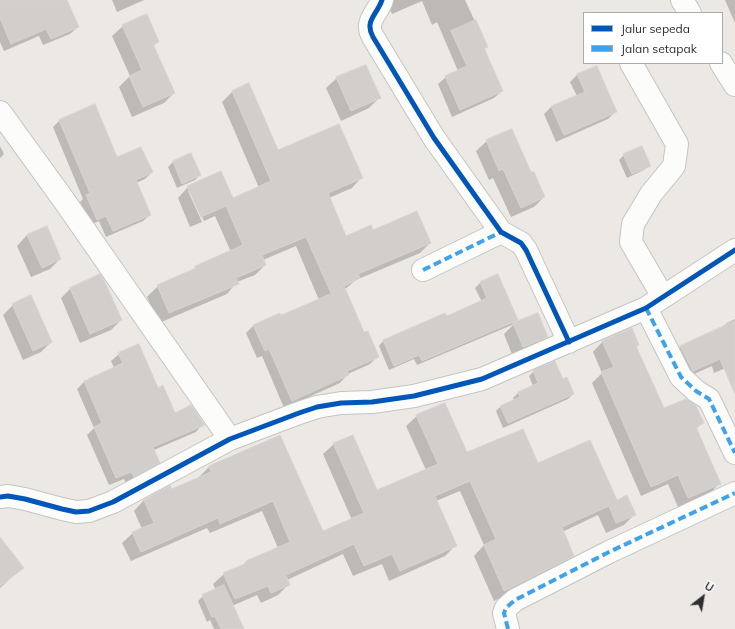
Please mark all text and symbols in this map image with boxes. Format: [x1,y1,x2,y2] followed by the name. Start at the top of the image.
[583,12,723,64] legend
[621,21,690,36] text: Jalur sepeda
[621,41,697,56] text: Jalan setapak
[683,577,723,617] north arrow
[702,579,716,595] text: U

